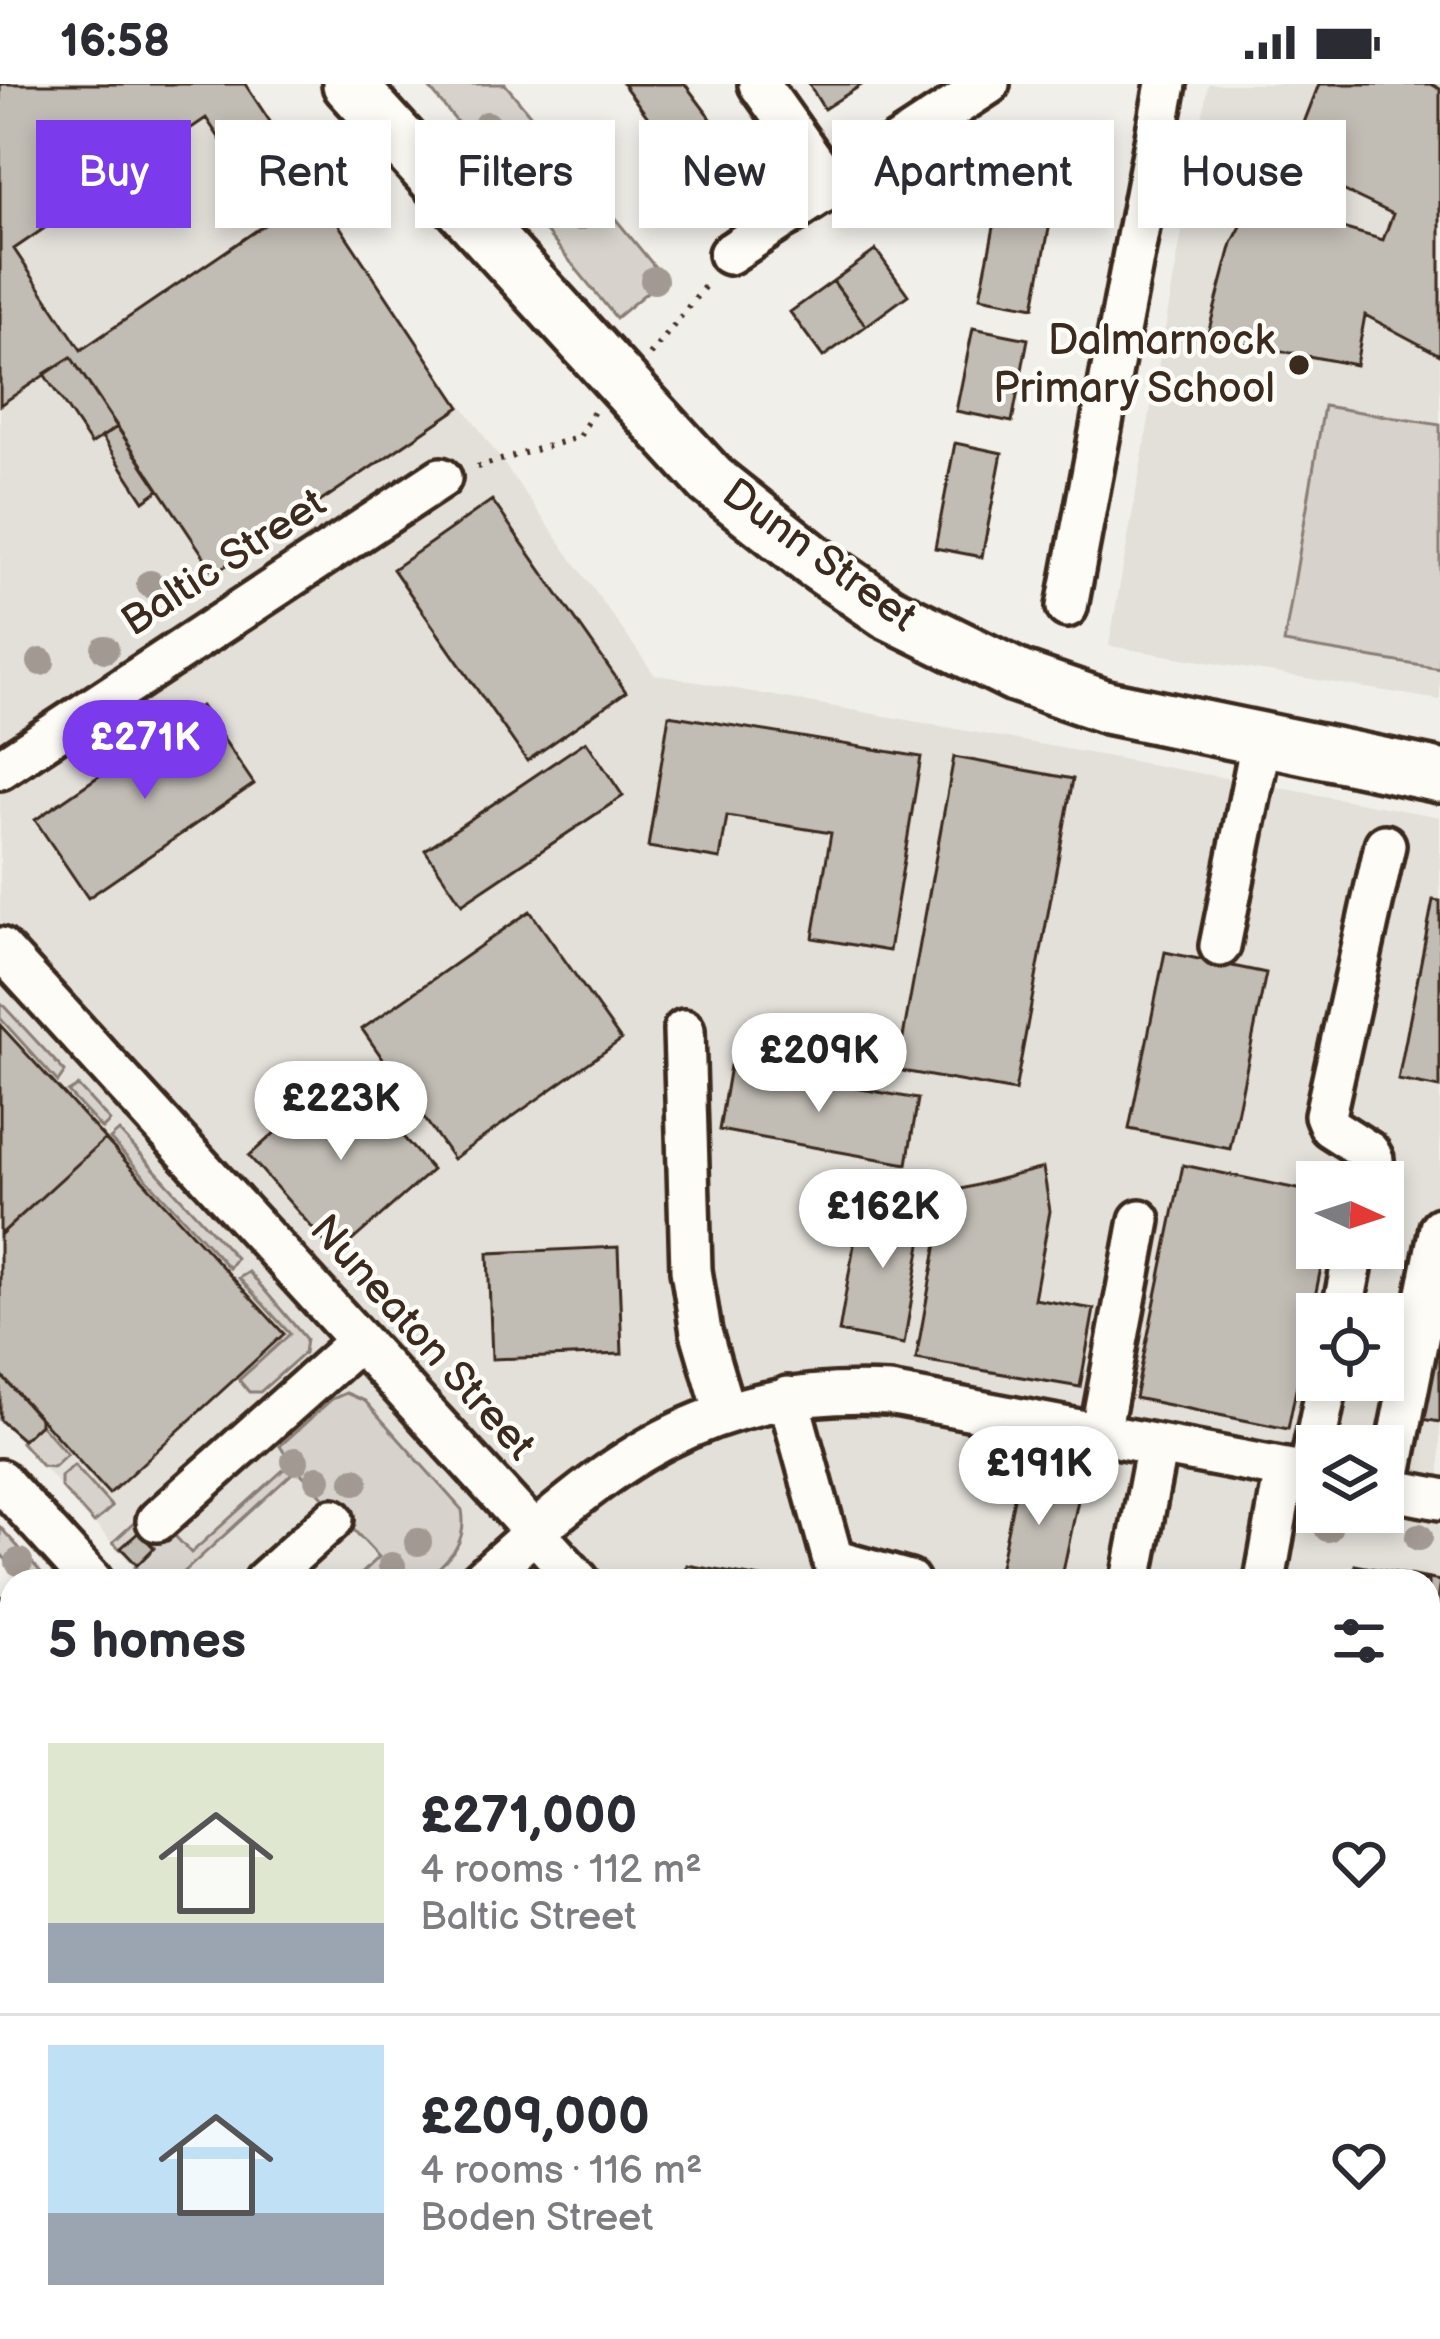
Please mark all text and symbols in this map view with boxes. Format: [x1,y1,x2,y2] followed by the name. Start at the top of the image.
[60,15,170,70] text: 16:58
[36,120,191,228] chip: Buy
[215,120,391,228] chip: Rent
[415,120,615,228] chip: Filters
[639,120,808,228] chip: New
[832,120,1114,228] chip: Apartment
[1138,120,1346,228] chip: House
[993,316,1275,415] place label: Dalmarnock Primary School
[1286,352,1312,378] marker: Dalmarnock Primary School
[712,469,926,643] street label: Dunn Street
[112,478,336,648] street label: Baltic Street
[61,700,229,802] pin: £271K
[89,715,201,762] text: £271K
[735,1013,903,1115] pin: £209K
[759,1028,879,1075] text: £209K
[257,1061,425,1163] pin: £223K
[281,1076,401,1123] text: £223K
[1296,1161,1404,1269] north arrow
[1296,1161,1404,1533] map controls
[799,1169,967,1271] pin: £162K
[826,1184,940,1231] text: £162K
[299,1205,546,1471] street label: Nuneaton Street
[1296,1293,1404,1401] button: locate
[1296,1425,1404,1533] button: layers
[955,1426,1123,1528] pin: £191K
[986,1441,1092,1488] text: £191K
[1326,1608,1392,1674] icon: filters
[48,1611,246,1672] text: 5 homes
[420,1786,637,1847] text: £271,000
[144,1791,288,1935] icon: home
[1326,1830,1392,1896] icon: heart
[420,1847,702,1894] text: 4 rooms · 112 m²
[420,1894,636,1941] text: Baltic Street
[420,2087,650,2148] text: £209,000
[144,2093,288,2237] icon: home
[1326,2132,1392,2198] icon: heart
[420,2148,703,2195] text: 4 rooms · 116 m²
[420,2195,653,2242] text: Boden Street

